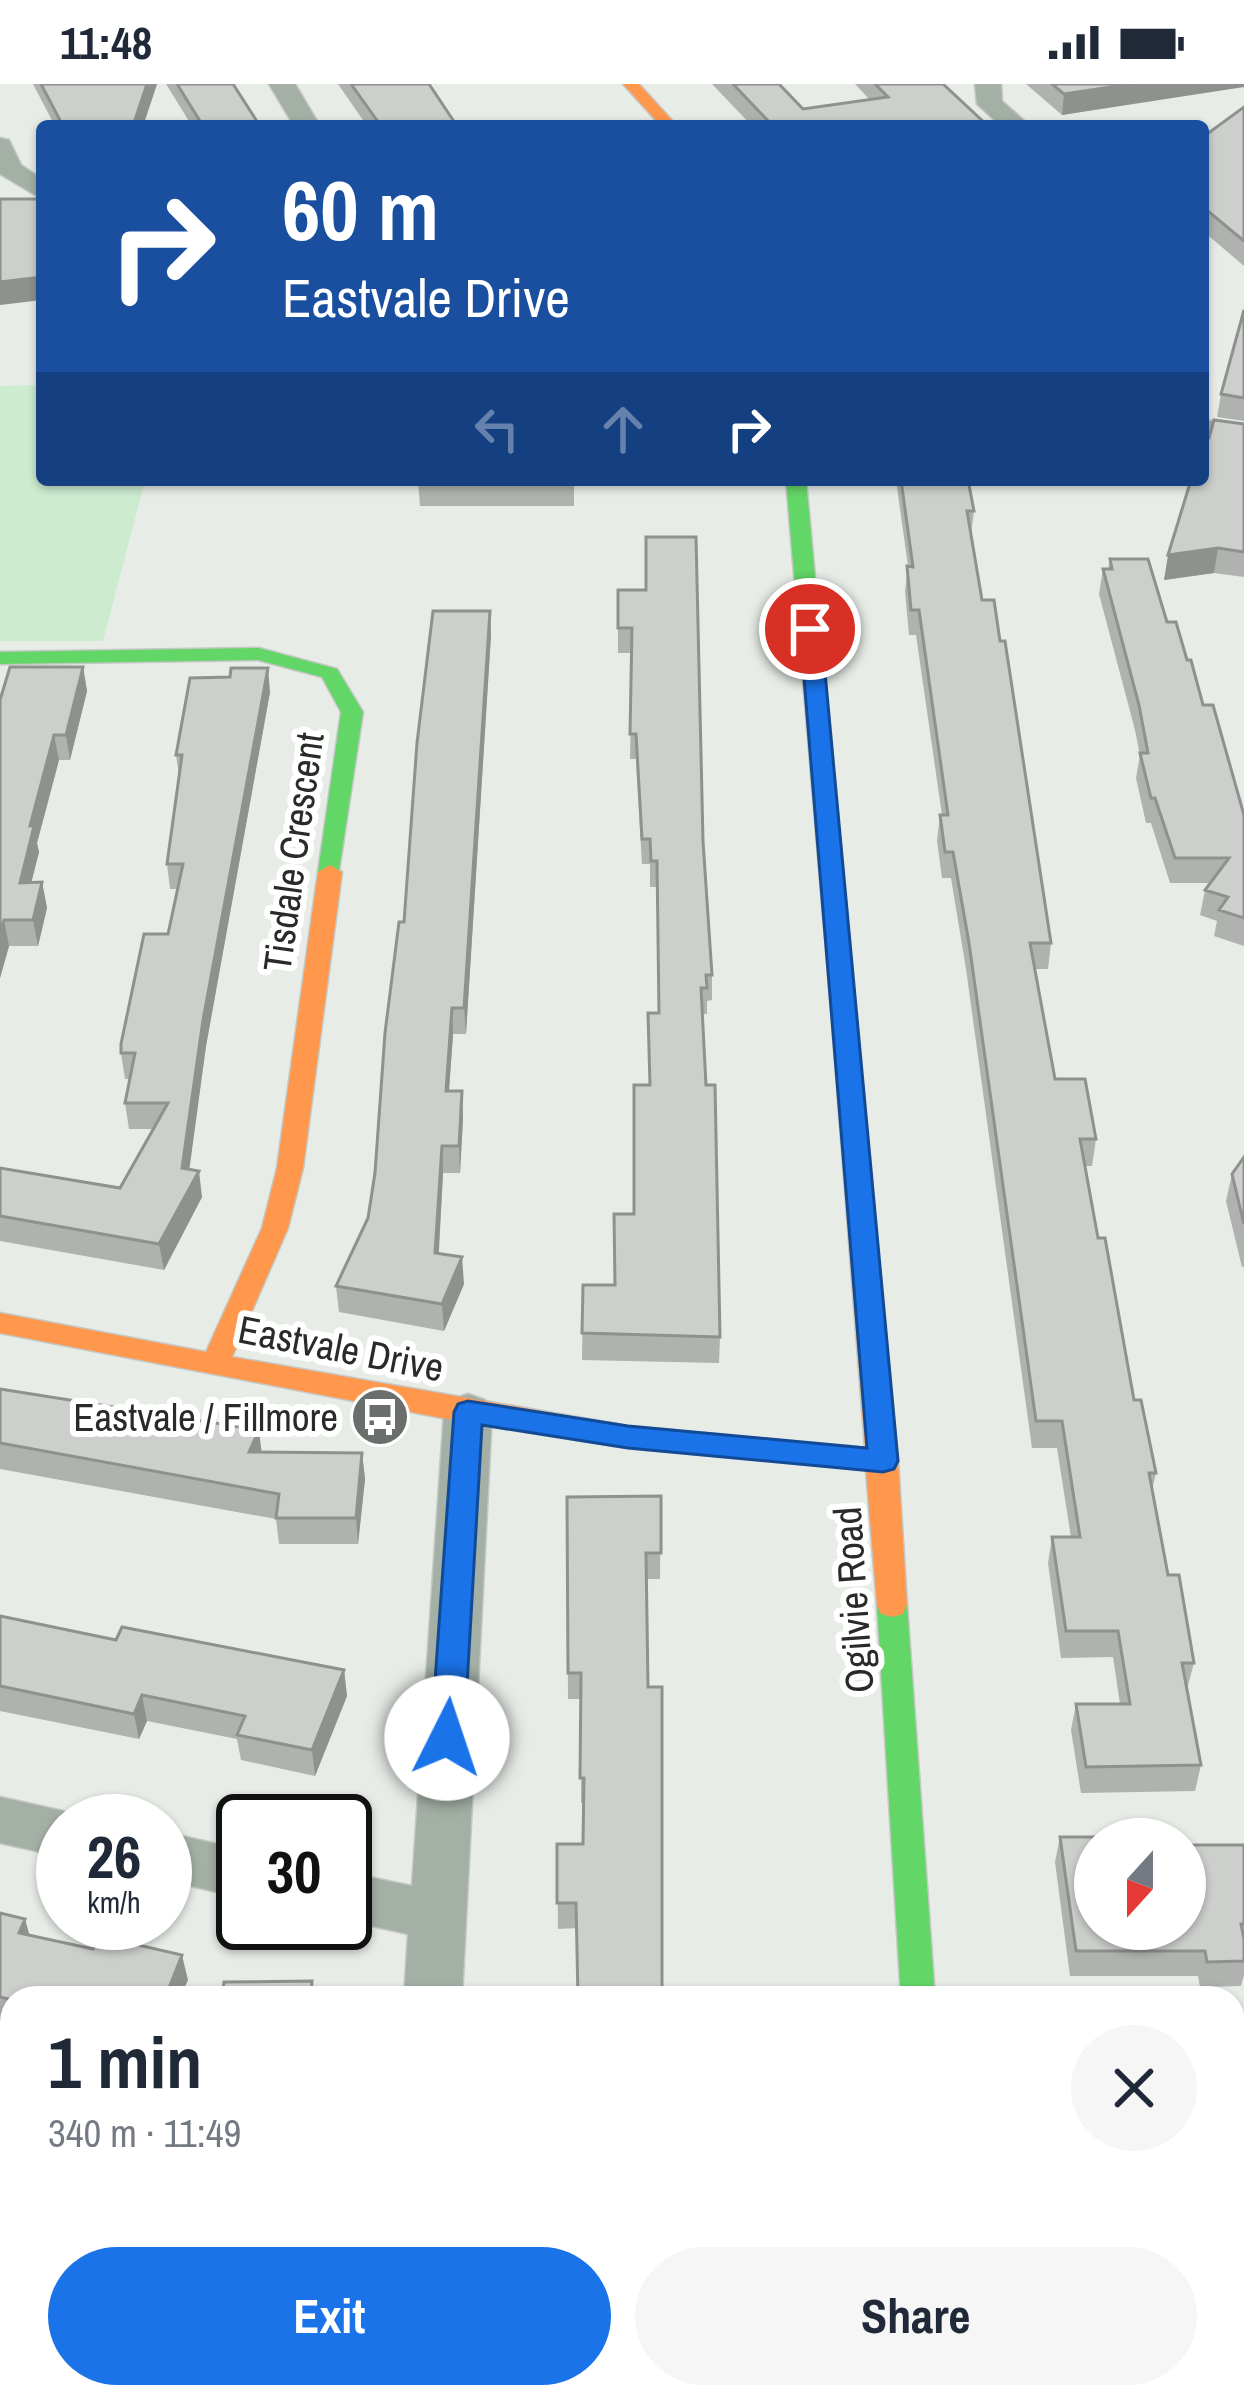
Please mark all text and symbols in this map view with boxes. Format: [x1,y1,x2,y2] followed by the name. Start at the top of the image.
[60,12,152,73] text: 11:48
[282,153,439,266] text: 60 m
[84,168,240,324] icon: right
[282,261,570,334] text: Eastvale Drive
[464,396,530,462] icon: left
[590,396,656,462] icon: ahead
[716,396,782,462] icon: right
[759,578,861,680] pin
[777,596,843,662] icon: arrive
[250,729,336,975] street label: Tisdale Crescent
[234,1303,448,1393] street label: Eastvale Drive
[349,1386,411,1448] bus stop icon: Eastvale / Fillmore
[73,1391,338,1443] place label: Eastvale / Fillmore
[821,1505,885,1695] street label: Ogilvie Road
[384,1675,510,1801] position arrow
[216,1794,372,1950] speed limit sign: 30
[87,1816,141,1897] text: 26
[1074,1818,1206,1950] north arrow
[1074,1818,1206,1950] map controls
[87,1882,141,1922] text: km/h
[48,2013,202,2110] text: 1 min
[1071,2025,1197,2151] button: close
[48,2107,241,2159] text: 340 m · 11:49
[48,2247,611,2385] button: Exit
[635,2247,1197,2385] button: Share

